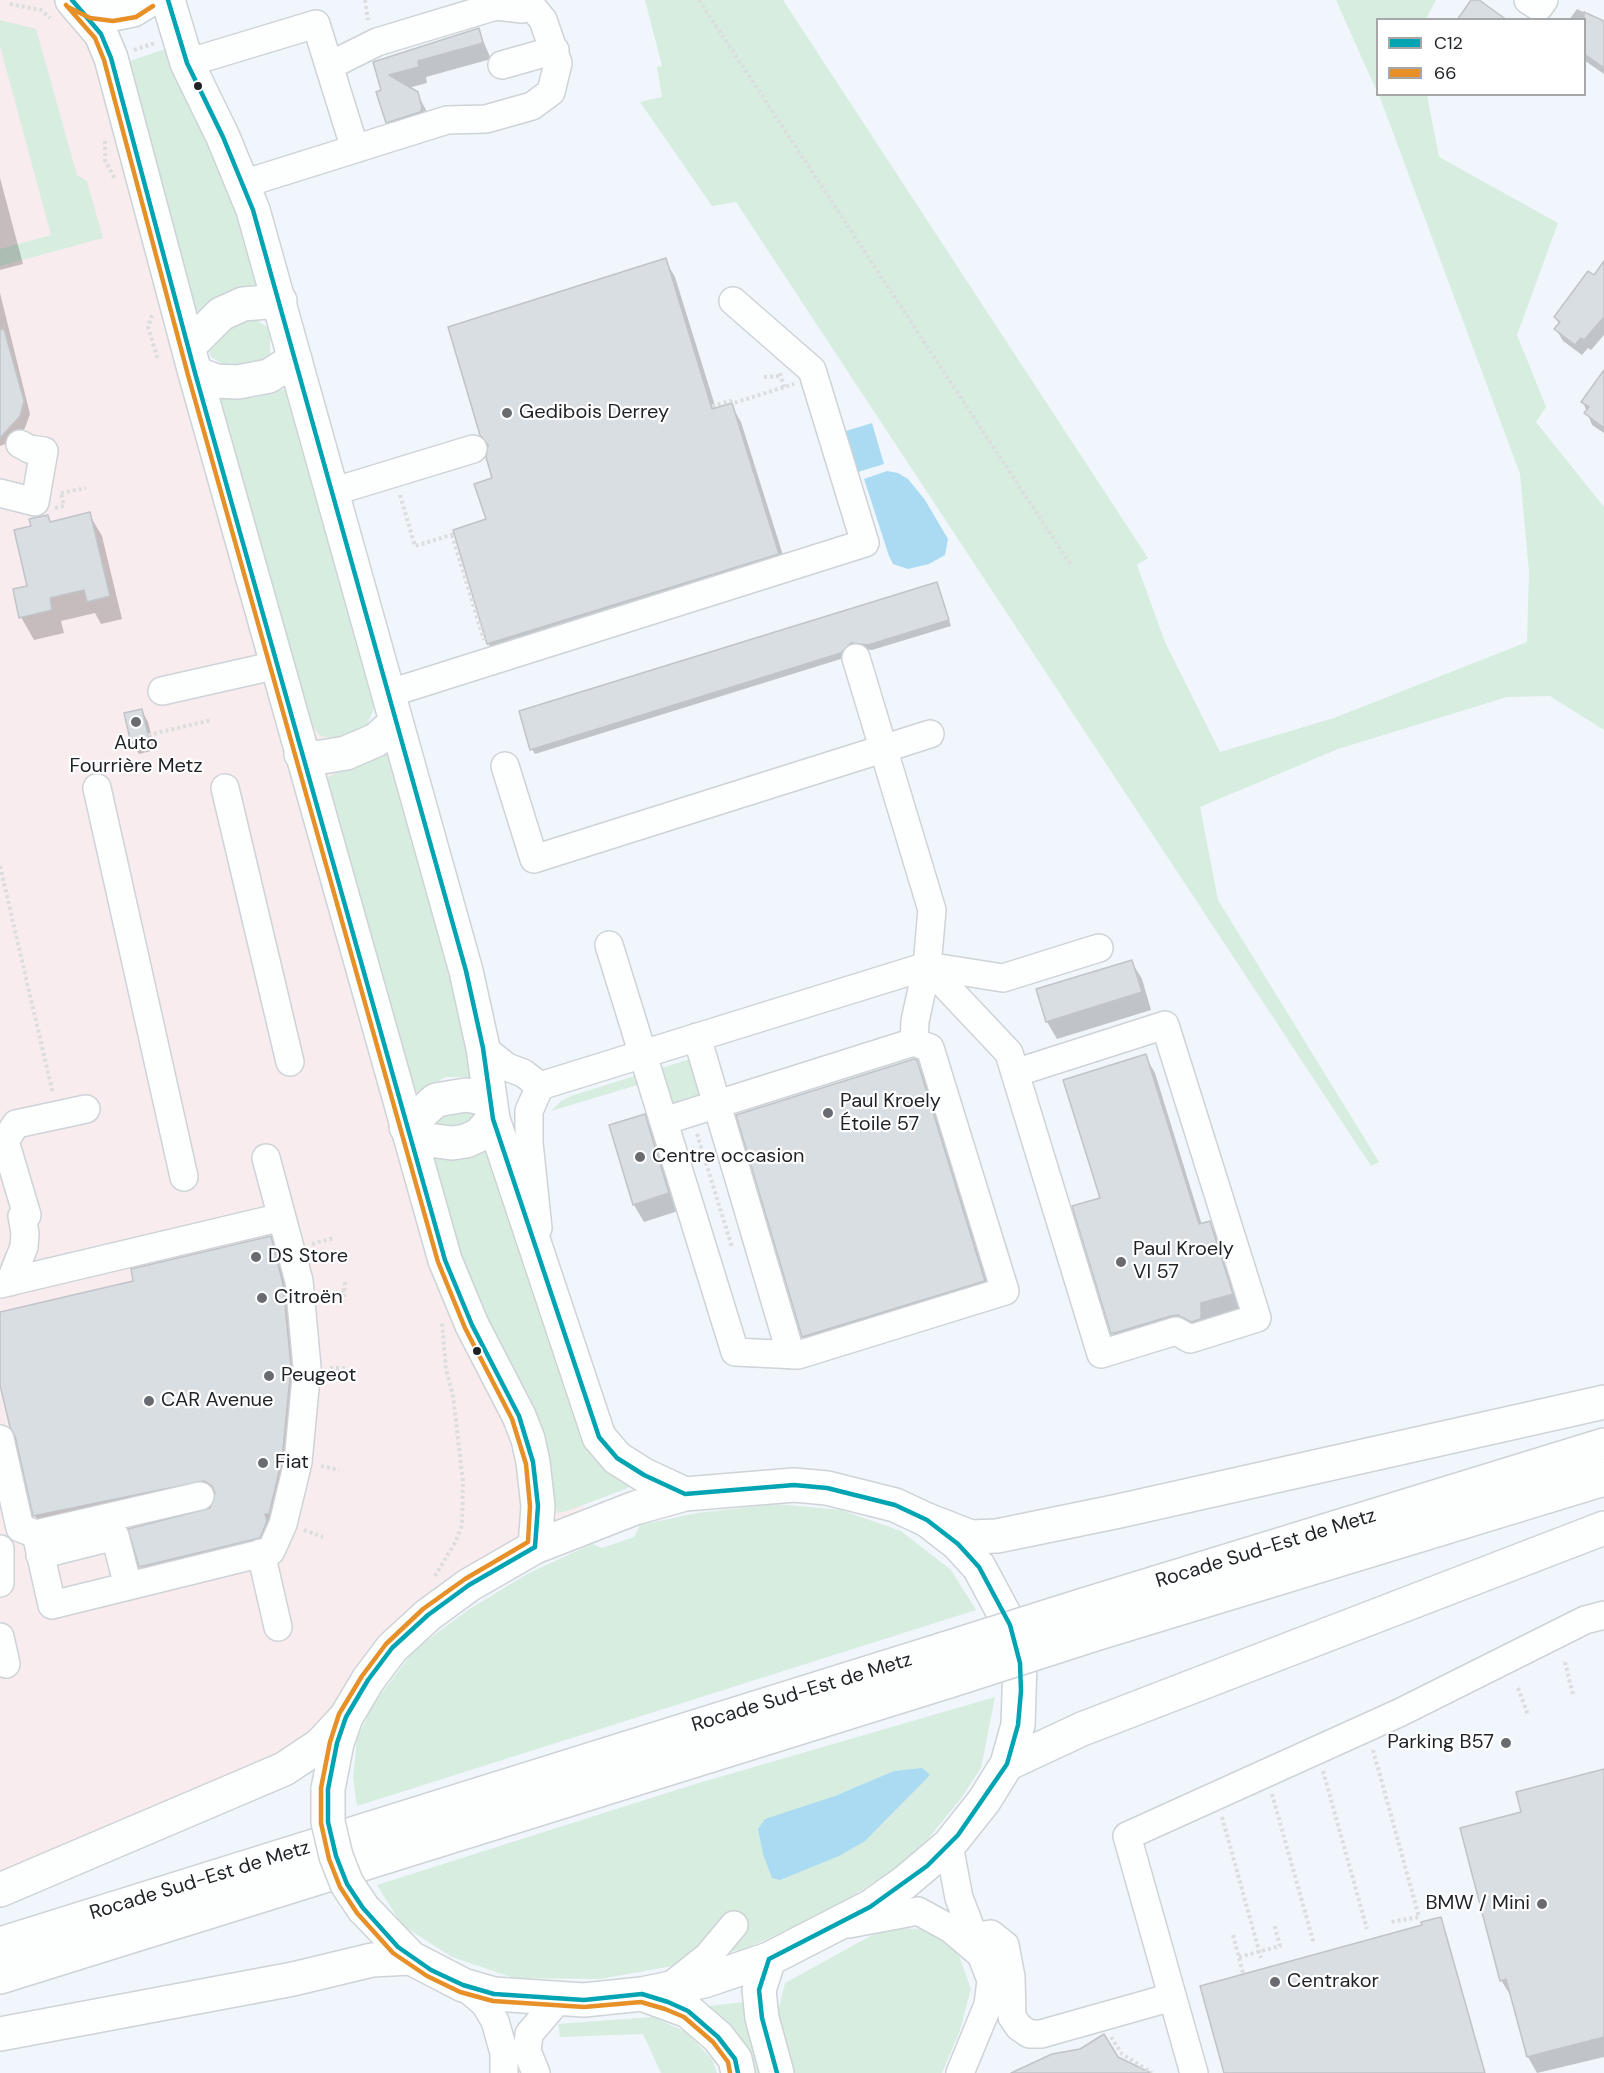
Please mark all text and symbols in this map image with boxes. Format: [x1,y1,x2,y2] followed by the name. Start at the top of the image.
[1376,18,1586,96] legend
[1434,31,1463,55] text: C12
[1434,61,1457,85] text: 66
[192,80,204,92] unlabelled marker
[519,401,669,425] place label: Gedibois Derrey
[500,406,514,420] marker: Gedibois Derrey
[129,715,143,729] marker: Auto Fourrière Metz
[69,732,203,779] place label: Auto Fourrière Metz
[840,1090,941,1137] place label: Paul Kroely Étoile 57
[821,1106,835,1120] marker: Paul Kroely Étoile 57
[652,1145,805,1169] place label: Centre occasion
[633,1150,647,1164] marker: Centre occasion
[1133,1238,1234,1285] place label: Paul Kroely VI 57
[268,1245,348,1269] place label: DS Store
[249,1250,263,1264] marker: DS Store
[1114,1255,1128,1269] marker: Paul Kroely VI 57
[274,1286,343,1310] place label: Citroën
[255,1291,269,1305] marker: Citroën
[471,1345,483,1357] unlabelled marker
[281,1364,356,1388] place label: Peugeot
[262,1369,276,1383] marker: Peugeot
[161,1389,273,1413] place label: CAR Avenue
[142,1394,156,1408] marker: CAR Avenue
[275,1451,309,1475] place label: Fiat
[256,1456,270,1470] marker: Fiat
[1153,1504,1379,1594] street label: Rocade Sud-Est de Metz
[689,1648,915,1738] street label: Rocade Sud-Est de Metz
[1387,1731,1494,1755] place label: Parking B57
[1499,1736,1513,1750] marker: Parking B57
[87,1836,313,1926] street label: Rocade Sud-Est de Metz
[1425,1892,1530,1916] place label: BMW / Mini
[1535,1897,1549,1911] marker: BMW / Mini
[1287,1970,1379,1994] place label: Centrakor
[1268,1975,1282,1989] marker: Centrakor

